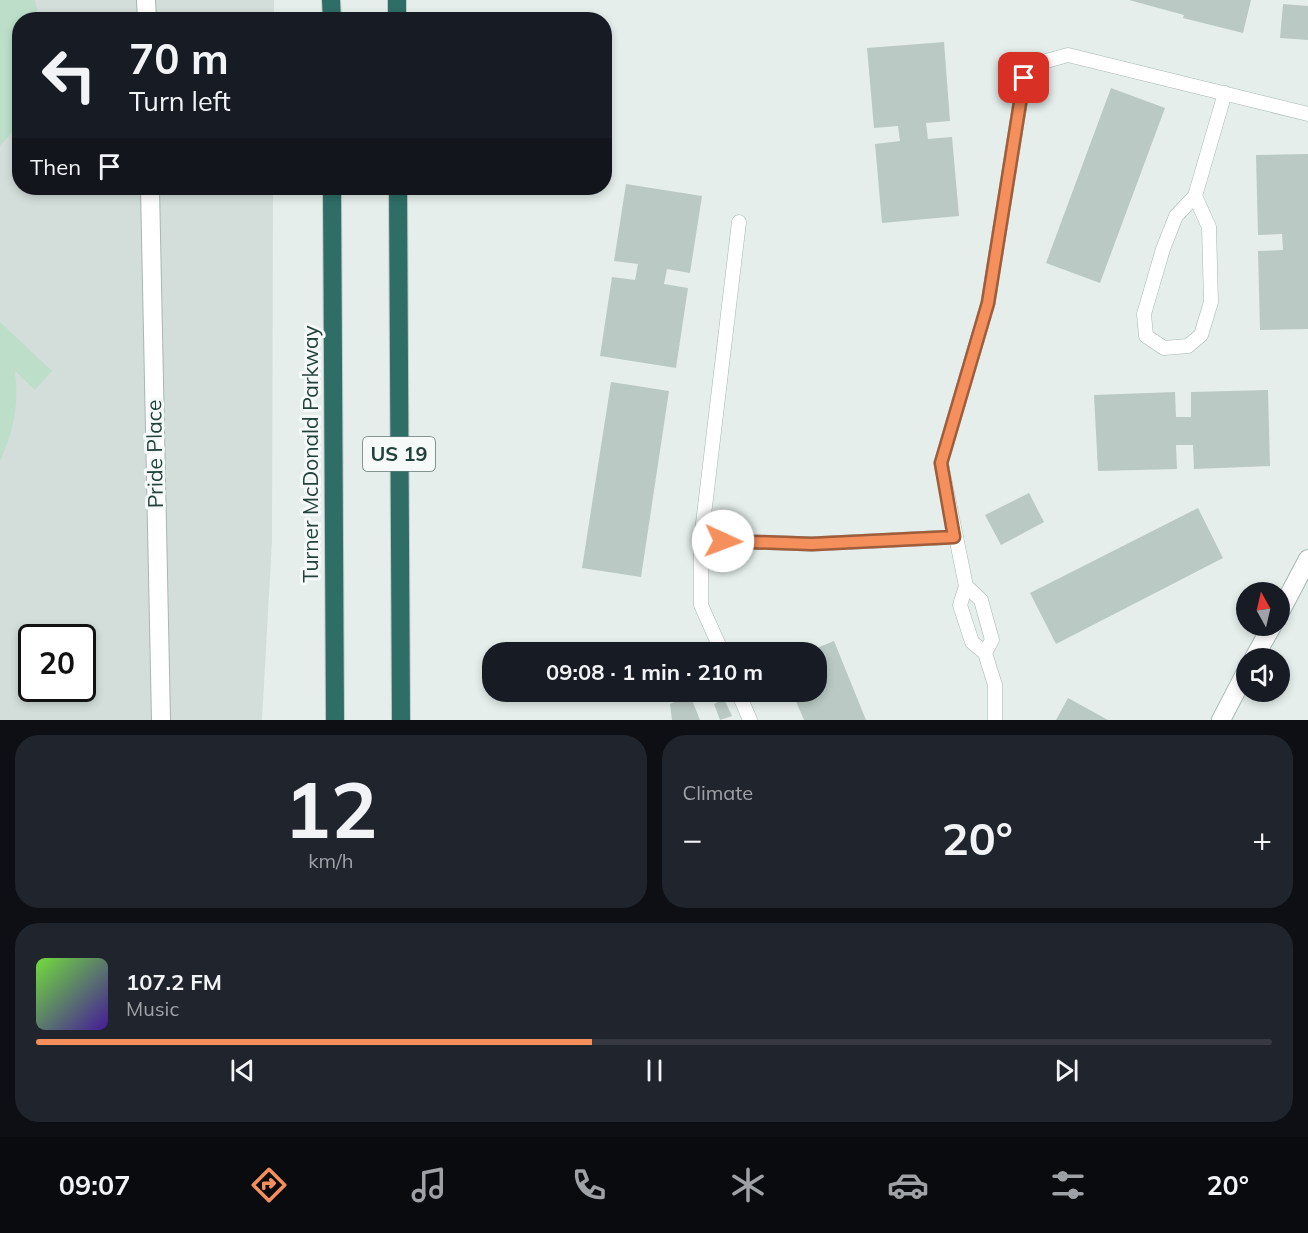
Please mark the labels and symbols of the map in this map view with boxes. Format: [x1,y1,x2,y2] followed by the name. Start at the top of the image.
[998,52,1049,103] pin
[297,325,323,583] street label: Turner McDonald Parkway
[140,400,168,508] street label: Pride Place
[363,437,435,471] road number: US 19
[691,509,755,573] position arrow
[1236,582,1290,636] north arrow
[18,624,96,702] speed limit sign: 20

